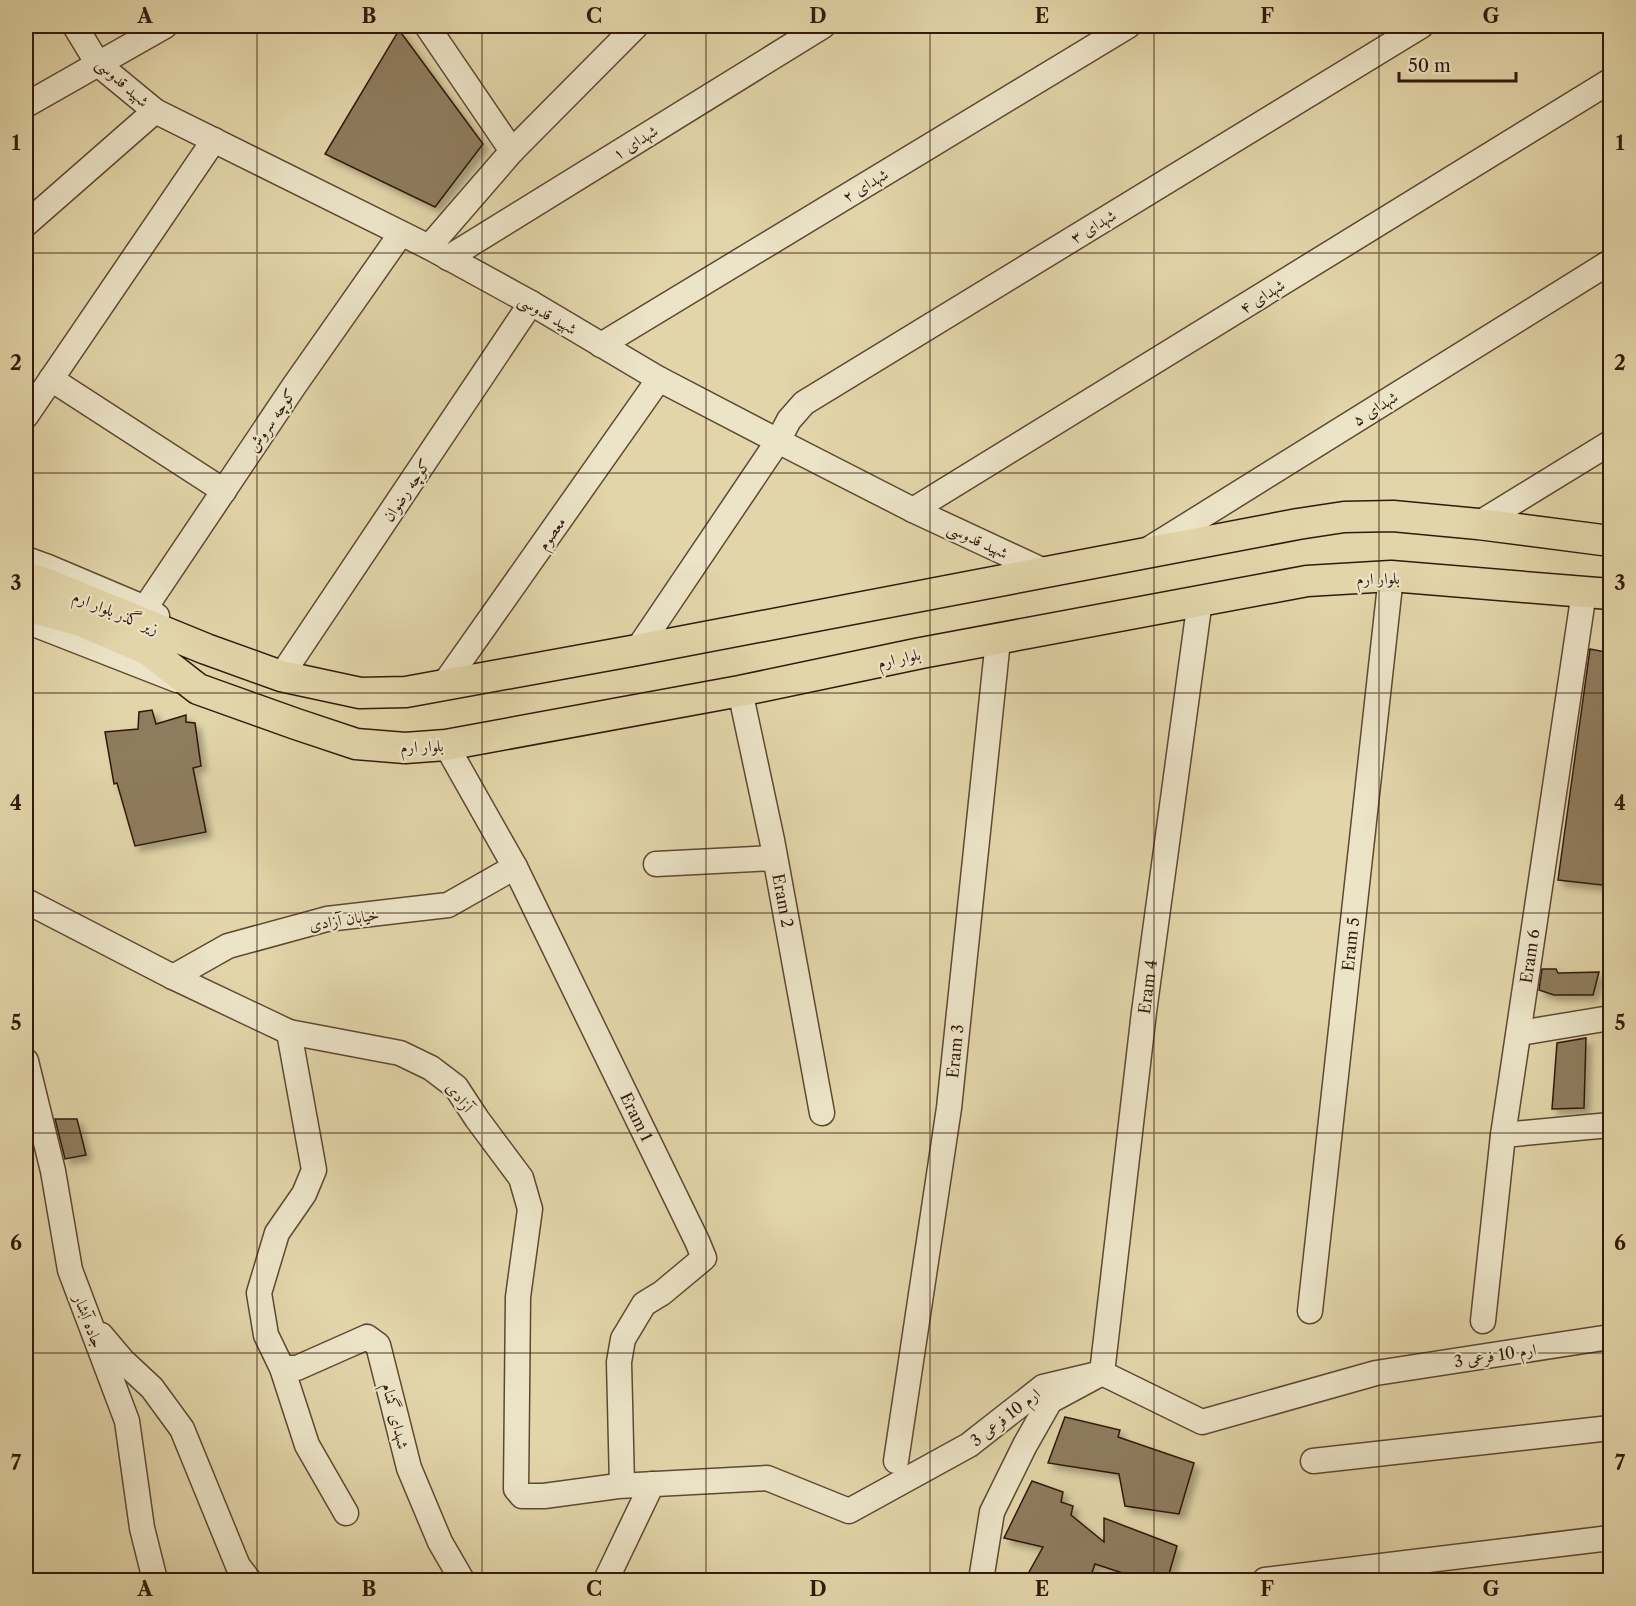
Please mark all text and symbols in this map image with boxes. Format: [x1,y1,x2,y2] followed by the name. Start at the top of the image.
[136,4,153,28] text: A
[362,4,377,28] text: B
[586,4,602,28] text: C
[809,4,827,28] text: D
[1035,4,1049,28] text: E
[1260,4,1274,28] text: F
[1483,4,1500,28] text: G
[1399,45,1516,83] scale bar
[91,53,154,112] street label: شهید قدوسی
[1408,55,1451,77] text: 50 m
[609,120,662,165] street label: شهدای ۱
[12,131,21,155] text: 1
[1616,131,1625,155] text: 1
[839,164,892,207] street label: شهدای ۲
[1067,205,1120,248] street label: شهدای ۳
[1236,274,1289,319] street label: شهدای ۴
[514,289,581,340] street label: شهید قدوسی
[10,351,22,375] text: 2
[1614,351,1626,375] text: 2
[242,384,301,457] street label: کوچه سروش
[1349,386,1402,431] street label: شهدای ۵
[378,455,436,526] street label: کوچه رضوان
[532,512,574,557] street label: معصوم
[944,517,1011,564] street label: شهید قدوسی
[1356,568,1400,593] street label: بلوار ارم
[10,571,22,595] text: 3
[1614,571,1626,595] text: 3
[68,585,162,643] street label: زیر گذر بلوار ارم
[876,644,923,677] street label: بلوار ارم
[400,735,444,762] street label: بلوار ارم
[10,791,22,815] text: 4
[1614,791,1626,815] text: 4
[768,872,798,929] street label: Eram 2
[307,904,381,934] street label: خیابان آزادی
[1338,916,1363,972] street label: Eram 5
[1516,928,1544,985] street label: Eram 6
[1134,959,1161,1015] street label: Eram 4
[10,1011,22,1035] text: 5
[1614,1011,1626,1035] text: 5
[942,1023,968,1079] street label: Eram 3
[442,1078,479,1117] street label: آزادی
[616,1089,657,1145] street label: Eram 1
[10,1231,22,1255] text: 6
[1614,1231,1626,1255] text: 6
[69,1290,108,1351] street label: جاده آبشار
[1452,1339,1538,1376] street label: ارم 10 فرعی 3
[373,1381,414,1452] street label: شهدای گمنام
[966,1384,1047,1454] street label: ارم 10 فرعی 3
[11,1451,22,1475] text: 7
[1615,1451,1626,1475] text: 7
[136,1577,153,1601] text: A
[362,1577,377,1601] text: B
[586,1577,602,1601] text: C
[809,1577,827,1601] text: D
[1035,1577,1049,1601] text: E
[1260,1577,1274,1601] text: F
[1483,1577,1500,1601] text: G

